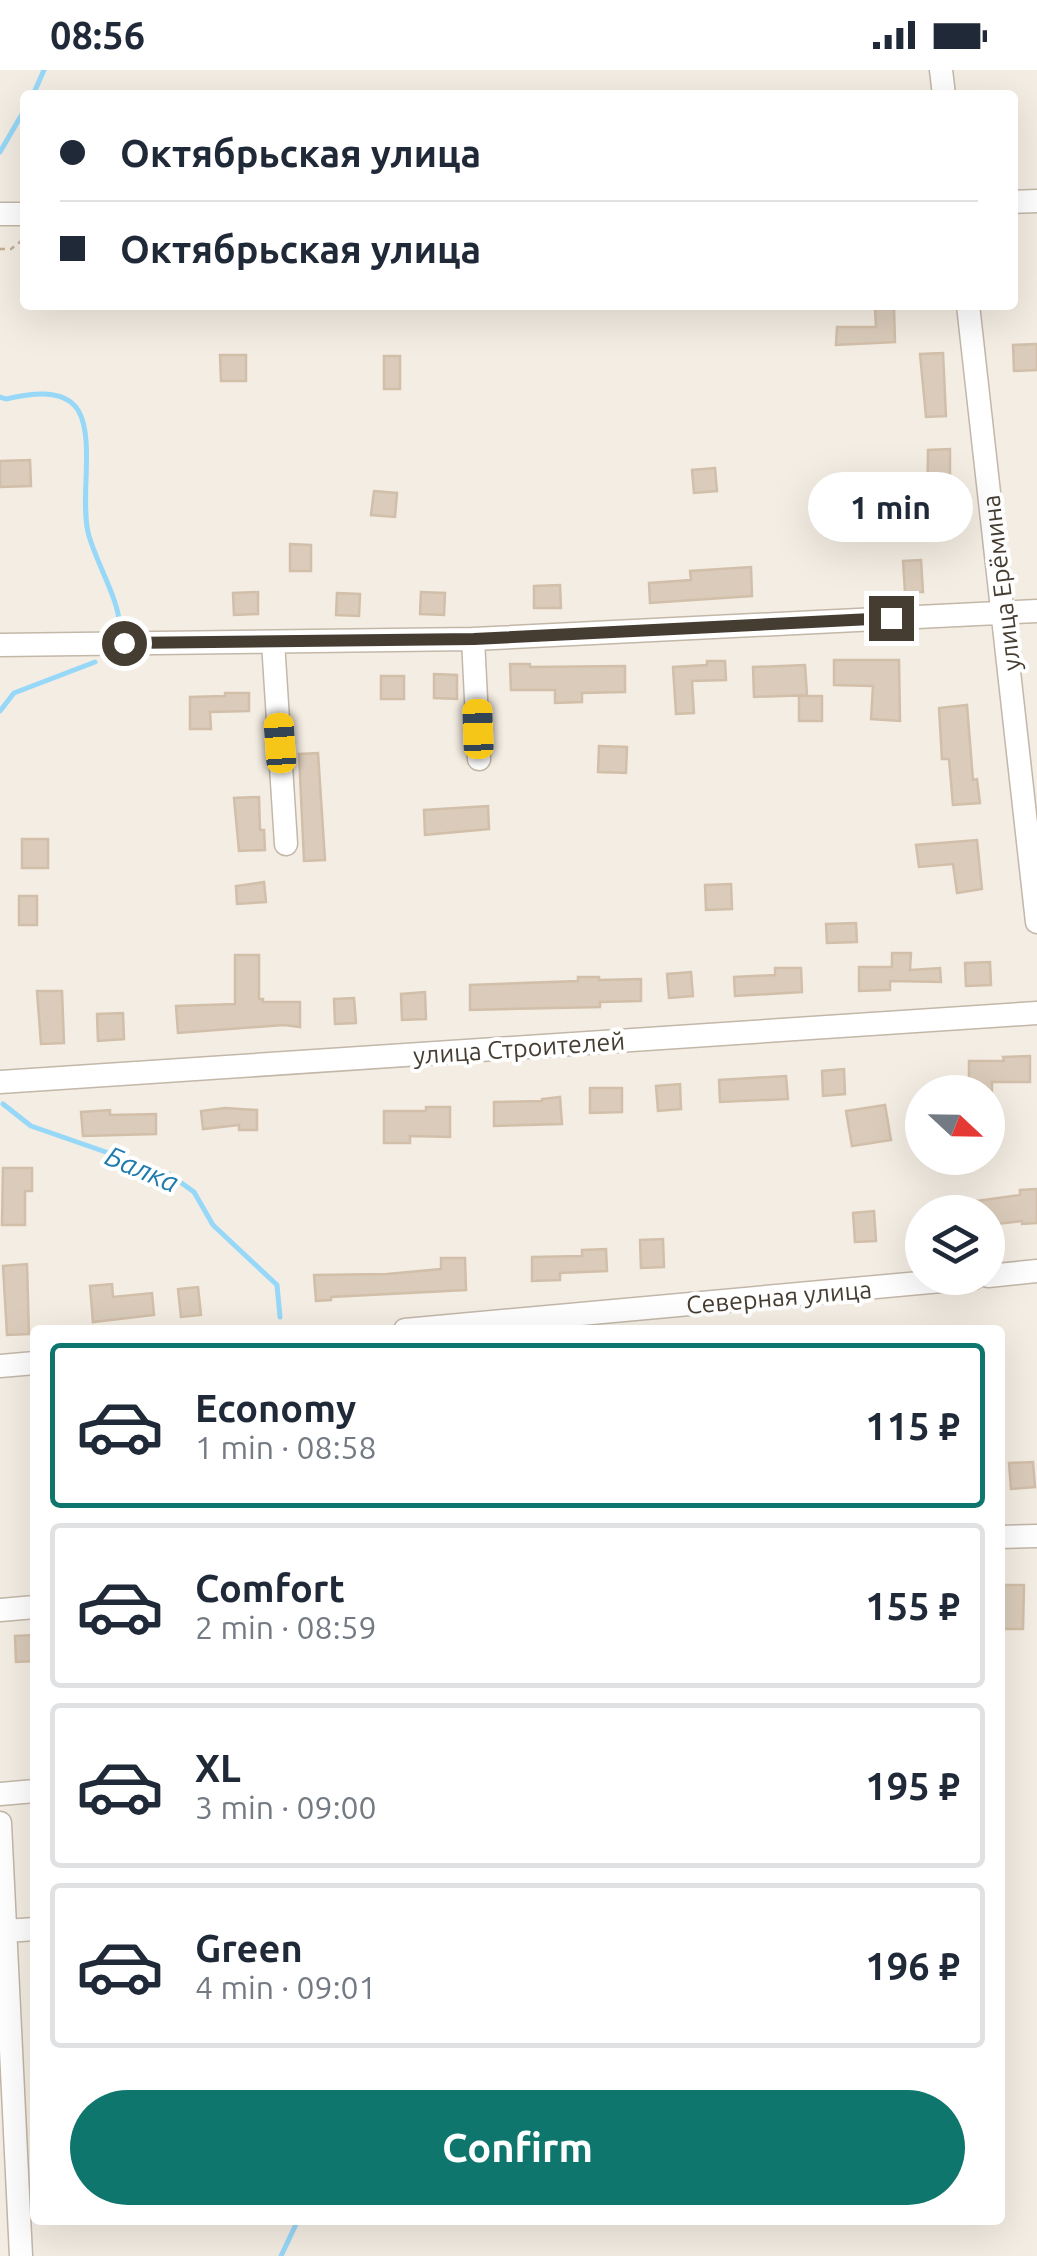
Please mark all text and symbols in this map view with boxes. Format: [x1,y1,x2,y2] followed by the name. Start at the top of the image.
[50,14,145,56] text: 08:56
[120,132,481,174] text: Октябрьская улица
[120,228,481,270] text: Октябрьская улица
[808,473,974,543] callout: 1 min
[850,489,931,525] text: 1 min
[976,493,1026,673] street label: улица Ерёмина
[869,596,914,641] route end
[102,621,147,666] route start
[462,698,494,760] car
[263,712,297,774] car
[412,1027,626,1069] street label: улица Строителей
[905,1075,1005,1175] north arrow
[905,1075,1005,1295] map controls
[101,1139,183,1198] water label: Балка
[905,1195,1005,1295] button: layers
[685,1275,873,1319] street label: Северная улица
[75,1381,165,1471] icon: car
[195,1387,356,1429] text: Economy
[865,1405,960,1447] text: 115 ₽
[195,1429,377,1465] text: 1 min · 08:58
[75,1561,165,1651] icon: car
[195,1567,345,1609] text: Comfort
[865,1585,960,1627] text: 155 ₽
[195,1609,377,1645] text: 2 min · 08:59
[75,1741,165,1831] icon: car
[195,1747,241,1789] text: XL
[865,1765,960,1807] text: 195 ₽
[195,1789,377,1825] text: 3 min · 09:00
[75,1921,165,2011] icon: car
[195,1927,303,1969] text: Green
[865,1945,960,1987] text: 196 ₽
[195,1969,377,2005] text: 4 min · 09:01
[70,2090,965,2205] button: Confirm

